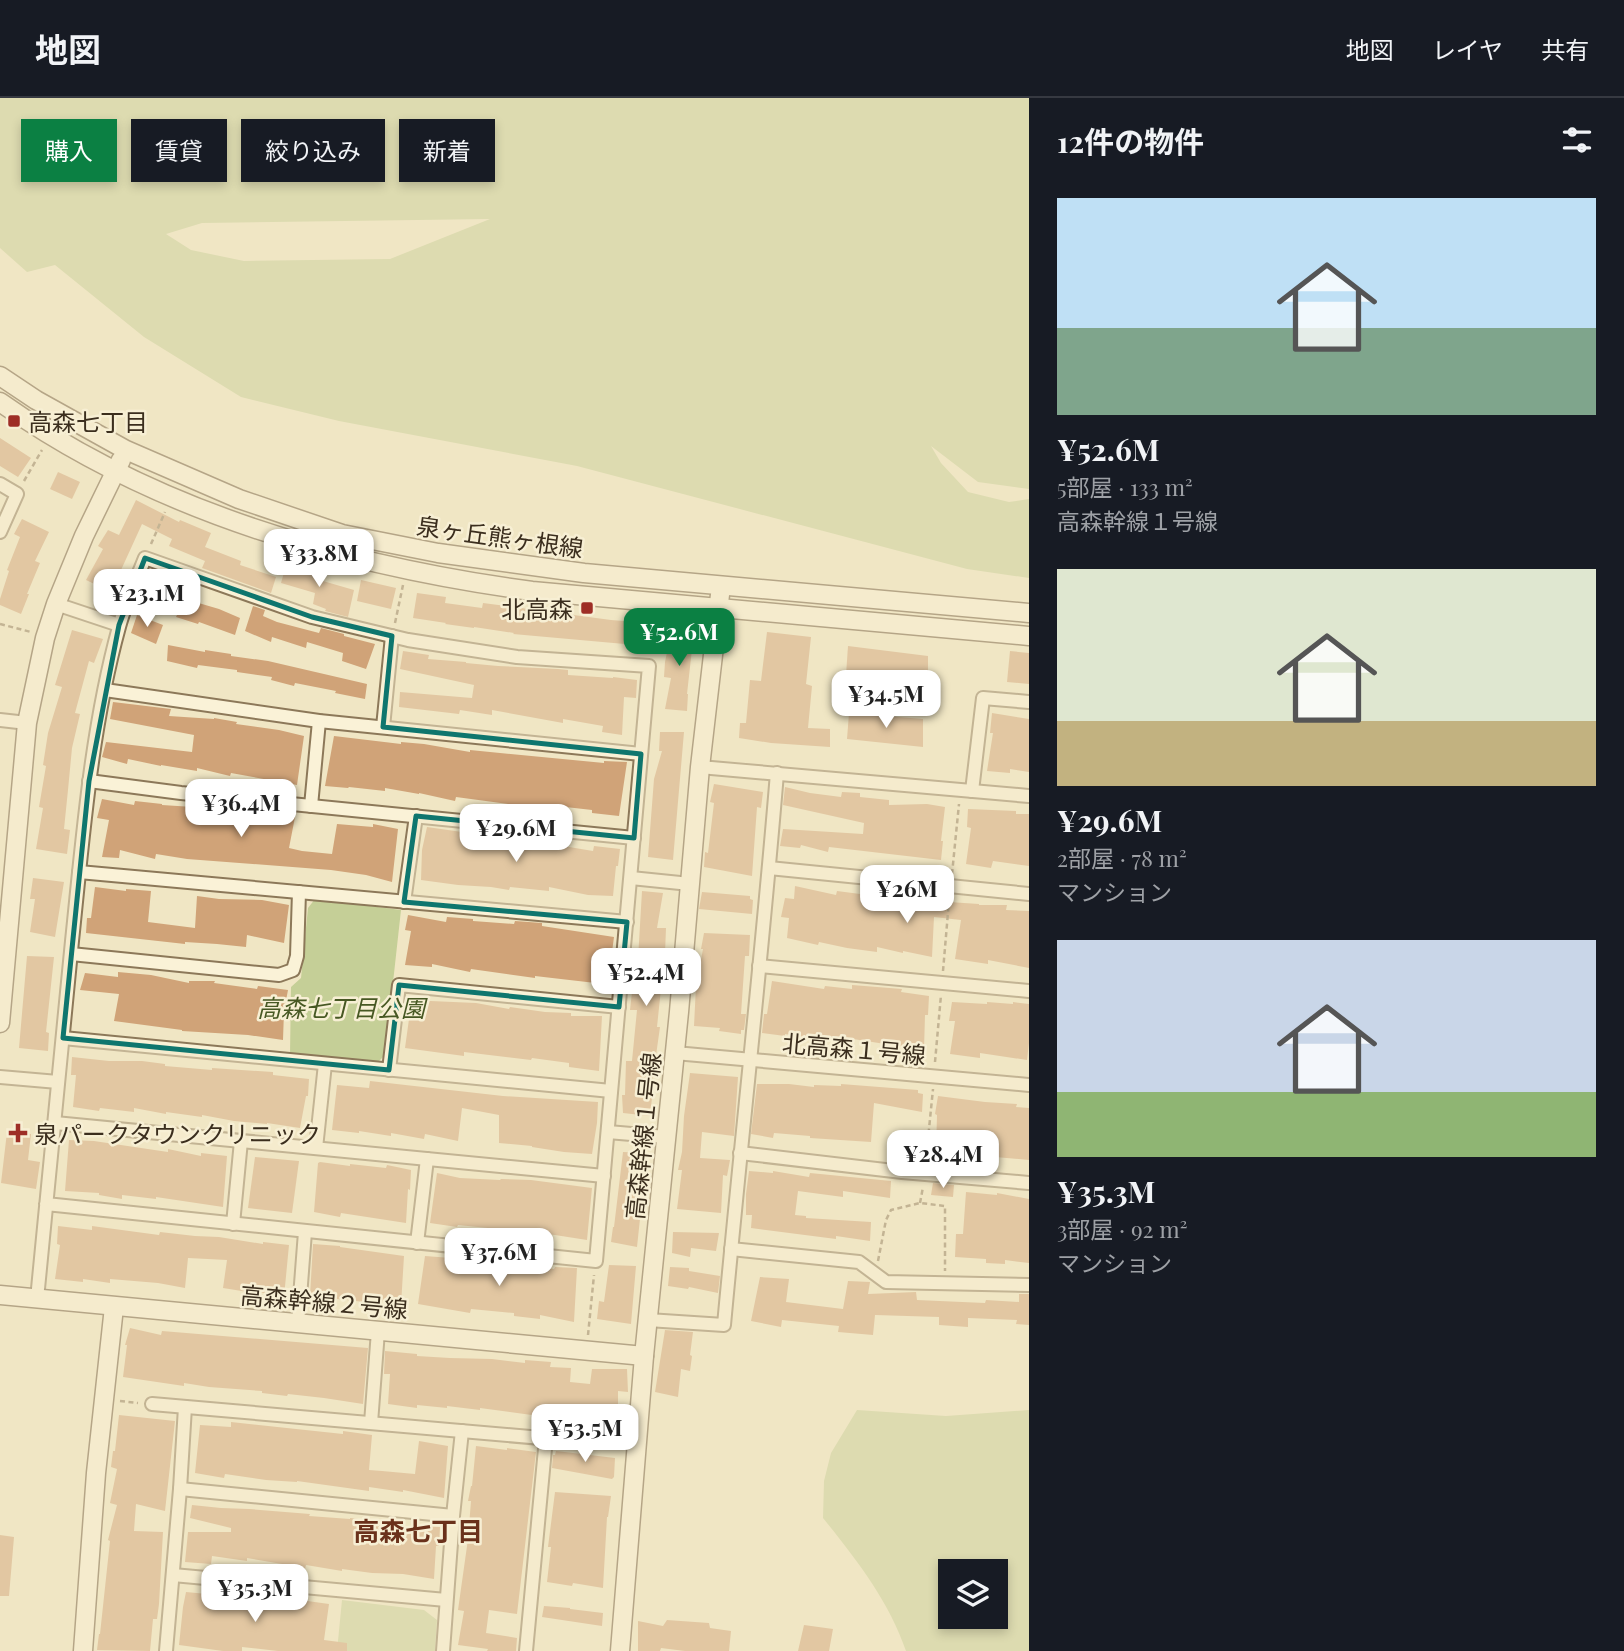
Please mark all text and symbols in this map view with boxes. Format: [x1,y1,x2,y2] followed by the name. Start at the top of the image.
[35,26,101,70] text: 地図
[1346,33,1394,65] text: 地図
[1432,33,1503,65] text: レイヤ
[1541,33,1589,65] text: 共有
[21,119,117,182] chip: 購入
[131,119,227,182] chip: 賃貸
[241,119,385,182] chip: 絞り込み
[399,119,495,182] chip: 新着
[1057,121,1204,161] text: 12件の物件
[1558,121,1596,159] icon: filters
[1264,244,1390,370] icon: home
[28,405,148,437] place label: 高森七丁目
[6,413,22,429] marker: 高森七丁目
[1057,429,1160,469] text: ¥52.6M
[1057,471,1193,502] text: 5部屋 · 133 m²
[1057,505,1218,536] text: 高森幹線１号線
[415,508,585,564] street label: 泉ヶ丘熊ヶ根線
[262,530,376,589] pin: ¥33.8M
[280,536,358,567] text: ¥33.8M
[90,570,204,629] pin: ¥23.1M
[109,576,185,607] text: ¥23.1M
[501,592,573,624] place label: 北高森
[579,600,595,616] marker: 北高森
[622,608,736,668] pin: ¥52.6M
[640,615,718,646] text: ¥52.6M
[1264,615,1390,741] icon: home
[829,670,943,730] pin: ¥34.5M
[848,677,924,708] text: ¥34.5M
[184,780,298,839] pin: ¥36.4M
[201,786,281,817] text: ¥36.4M
[1057,800,1162,840] text: ¥29.6M
[459,804,573,864] pin: ¥29.6M
[476,811,556,842] text: ¥29.6M
[1057,842,1187,873] text: 2部屋 · 78 m²
[866,866,948,925] pin: ¥26M
[876,872,938,903] text: ¥26M
[1057,876,1172,907] text: マンション
[589,948,703,1008] pin: ¥52.4M
[607,955,685,986] text: ¥52.4M
[1264,986,1390,1112] icon: home
[257,991,428,1023] park label: 高森七丁目公園
[781,1026,927,1070] street label: 北高森１号線
[617,1051,667,1221] street label: 高森幹線１号線
[34,1117,321,1149] place label: 泉パークタウンクリニック
[8,1123,28,1143] marker: 泉パークタウンクリニック
[886,1130,1000,1190] pin: ¥28.4M
[903,1137,983,1168] text: ¥28.4M
[1057,1171,1155,1211] text: ¥35.3M
[1057,1213,1188,1244] text: 3部屋 · 92 m²
[442,1228,556,1288] pin: ¥37.6M
[461,1235,537,1266] text: ¥37.6M
[1057,1247,1172,1278] text: マンション
[239,1278,409,1324] street label: 高森幹線２号線
[528,1404,642,1464] pin: ¥53.5M
[547,1411,623,1442] text: ¥53.5M
[353,1513,483,1548] district label: 高森七丁目
[938,1559,1008,1629] map controls
[938,1559,1008,1629] button: layers
[198,1564,312,1624] pin: ¥35.3M
[217,1571,293,1602] text: ¥35.3M

